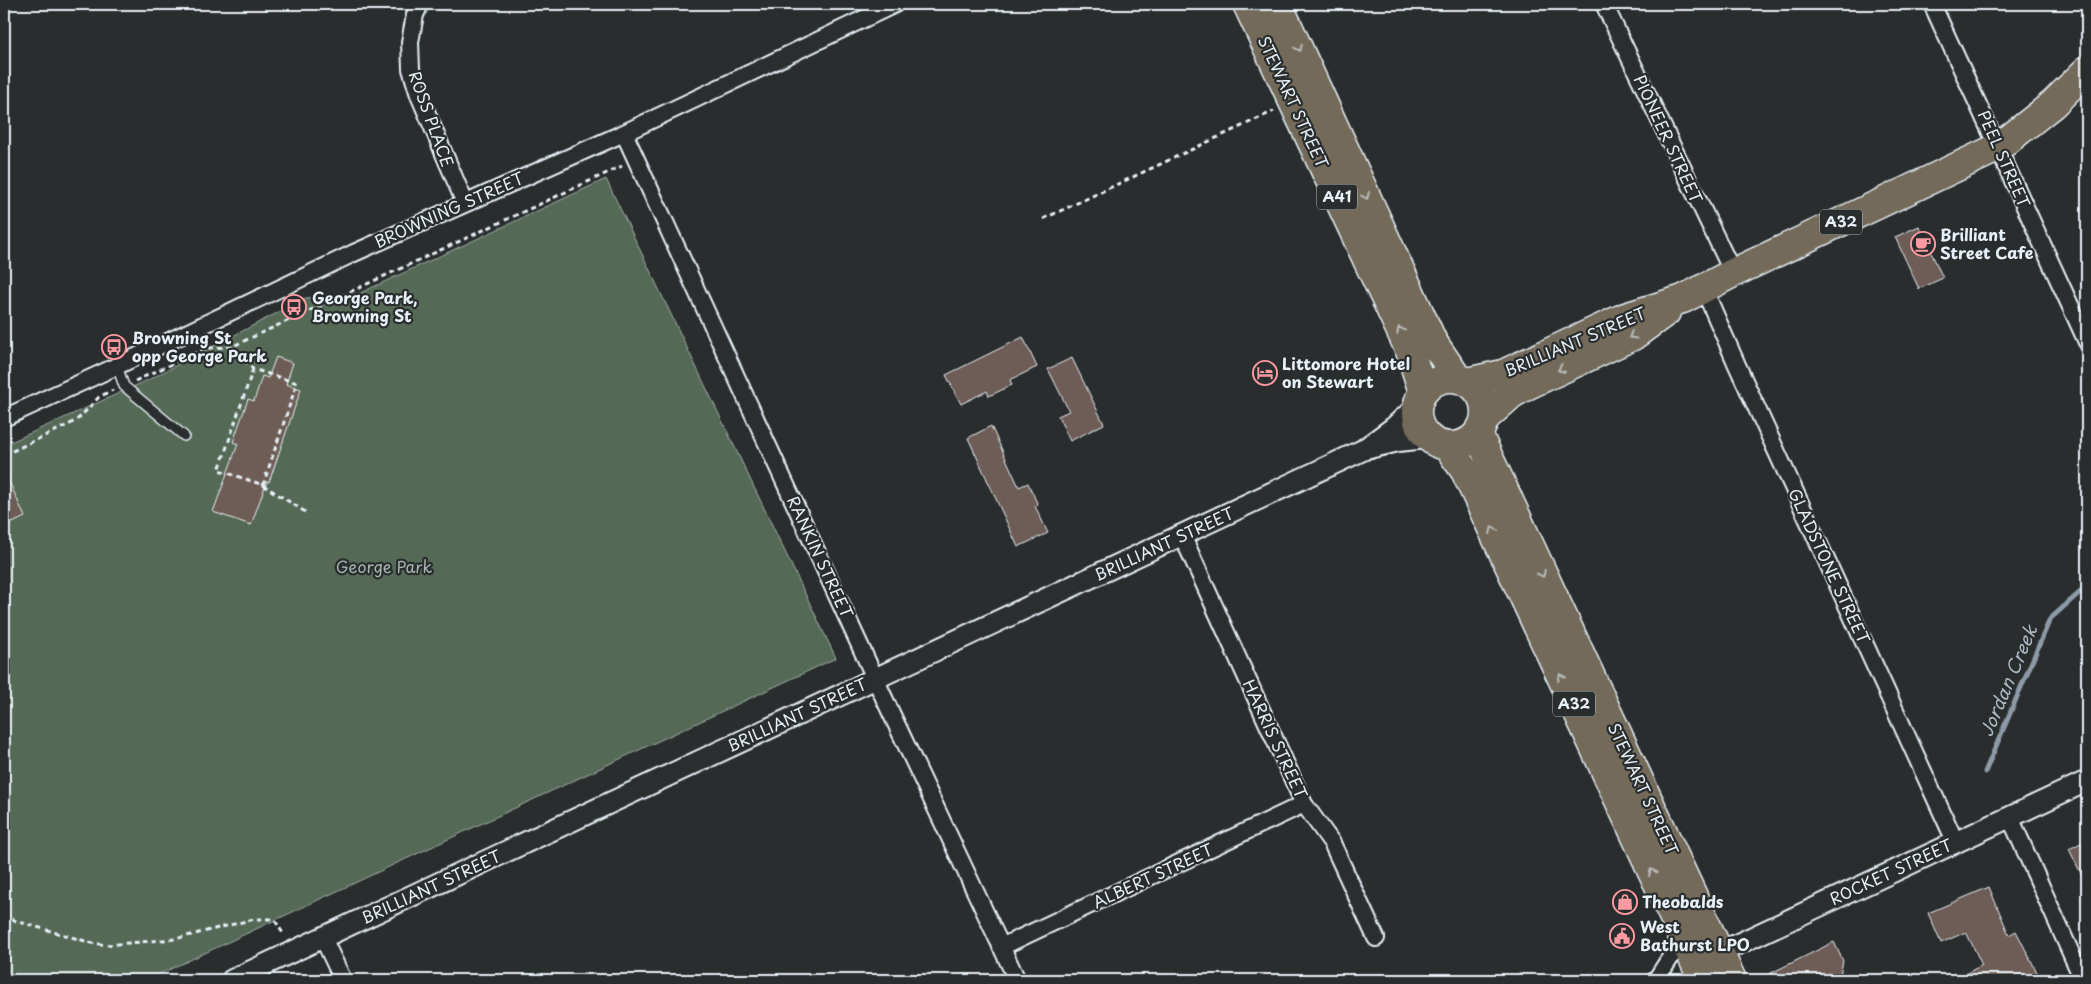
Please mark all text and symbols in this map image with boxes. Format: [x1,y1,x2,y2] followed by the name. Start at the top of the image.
[1253,31,1335,172] street label: STEWART STREET
[1292,43,1303,52] one-way arrow
[403,67,460,170] street label: ROSS PLACE
[1629,70,1709,207] street label: PIONEER STREET
[1973,106,2037,211] street label: PEEL STREET
[370,165,527,253] street label: BROWNING STREET
[1317,184,1357,210] road number: A41
[1360,191,1370,200] one-way arrow
[1820,210,1862,234] road number: A32
[1940,222,2034,264] place label: Brilliant Street Cafe
[1910,231,1936,257] cafe icon: Brilliant Street Cafe
[312,285,417,327] place label: George Park, Browning St
[281,294,307,320] bus stop icon: George Park, Browning St
[1500,300,1649,382] street label: BRILLIANT STREET
[132,325,267,367] place label: Browning St opp George Park
[1396,326,1406,335] one-way arrow
[1628,330,1637,340] one-way arrow
[101,334,127,360] bus stop icon: Browning St opp George Park
[1282,351,1410,393] place label: Littomore Hotel on Stewart
[1252,360,1278,386] hotel icon: Littomore Hotel on Stewart
[1558,363,1566,373] one-way arrow
[1783,484,1877,647] street label: GLADSTONE STREET
[782,492,860,622] street label: RANKIN STREET
[1090,500,1238,586] street label: BRILLIANT STREET
[1488,526,1499,535] one-way arrow
[336,554,432,578] park label: George Park
[1536,569,1547,578] one-way arrow
[1972,619,2044,740] water label: Jordan Creek
[723,671,871,757] street label: BRILLIANT STREET
[1558,674,1568,683] one-way arrow
[1238,675,1314,802] street label: HARRIS STREET
[1553,692,1595,716] road number: A32
[1603,718,1685,859] street label: STEWART STREET
[1825,832,1956,910] street label: ROCKET STREET
[1089,837,1217,913] street label: ALBERT STREET
[357,843,505,929] street label: BRILLIANT STREET
[1648,868,1659,877] one-way arrow
[1612,889,1638,915] shop icon: Theobalds
[1642,889,1724,913] place label: Theobalds
[1640,914,1750,956] place label: West Bathurst LPO
[1609,923,1635,949] public building icon: West Bathurst LPO

